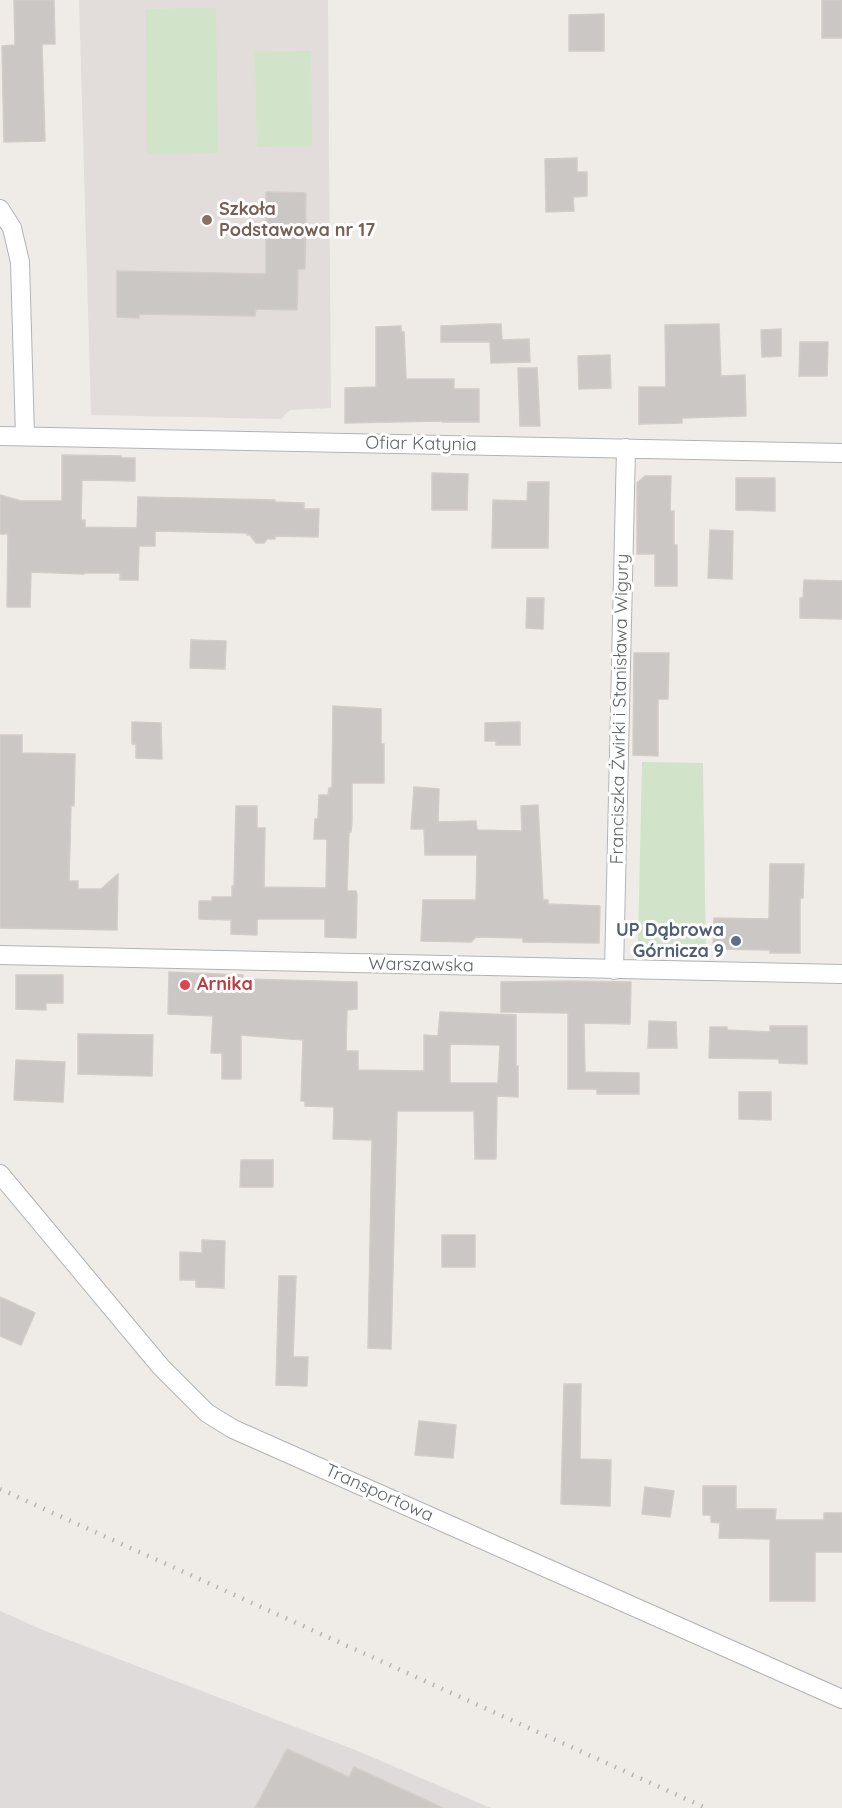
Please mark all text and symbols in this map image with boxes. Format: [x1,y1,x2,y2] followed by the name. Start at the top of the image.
[219,199,375,242] place label: Szkoła Podstawowa nr 17
[200,213,214,227] marker: Szkoła Podstawowa nr 17
[365,432,477,456] street label: Ofiar Katynia
[606,553,634,865] street label: Franciszka Żwirki i Stanisława Wigury
[616,920,724,962] place label: UP Dąbrowa Górnicza 9
[729,934,743,948] marker: UP Dąbrowa Górnicza 9
[368,953,474,977] street label: Warszawska
[197,974,253,996] place label: Arnika
[178,978,192,992] marker: Arnika
[321,1459,437,1527] street label: Transportowa

